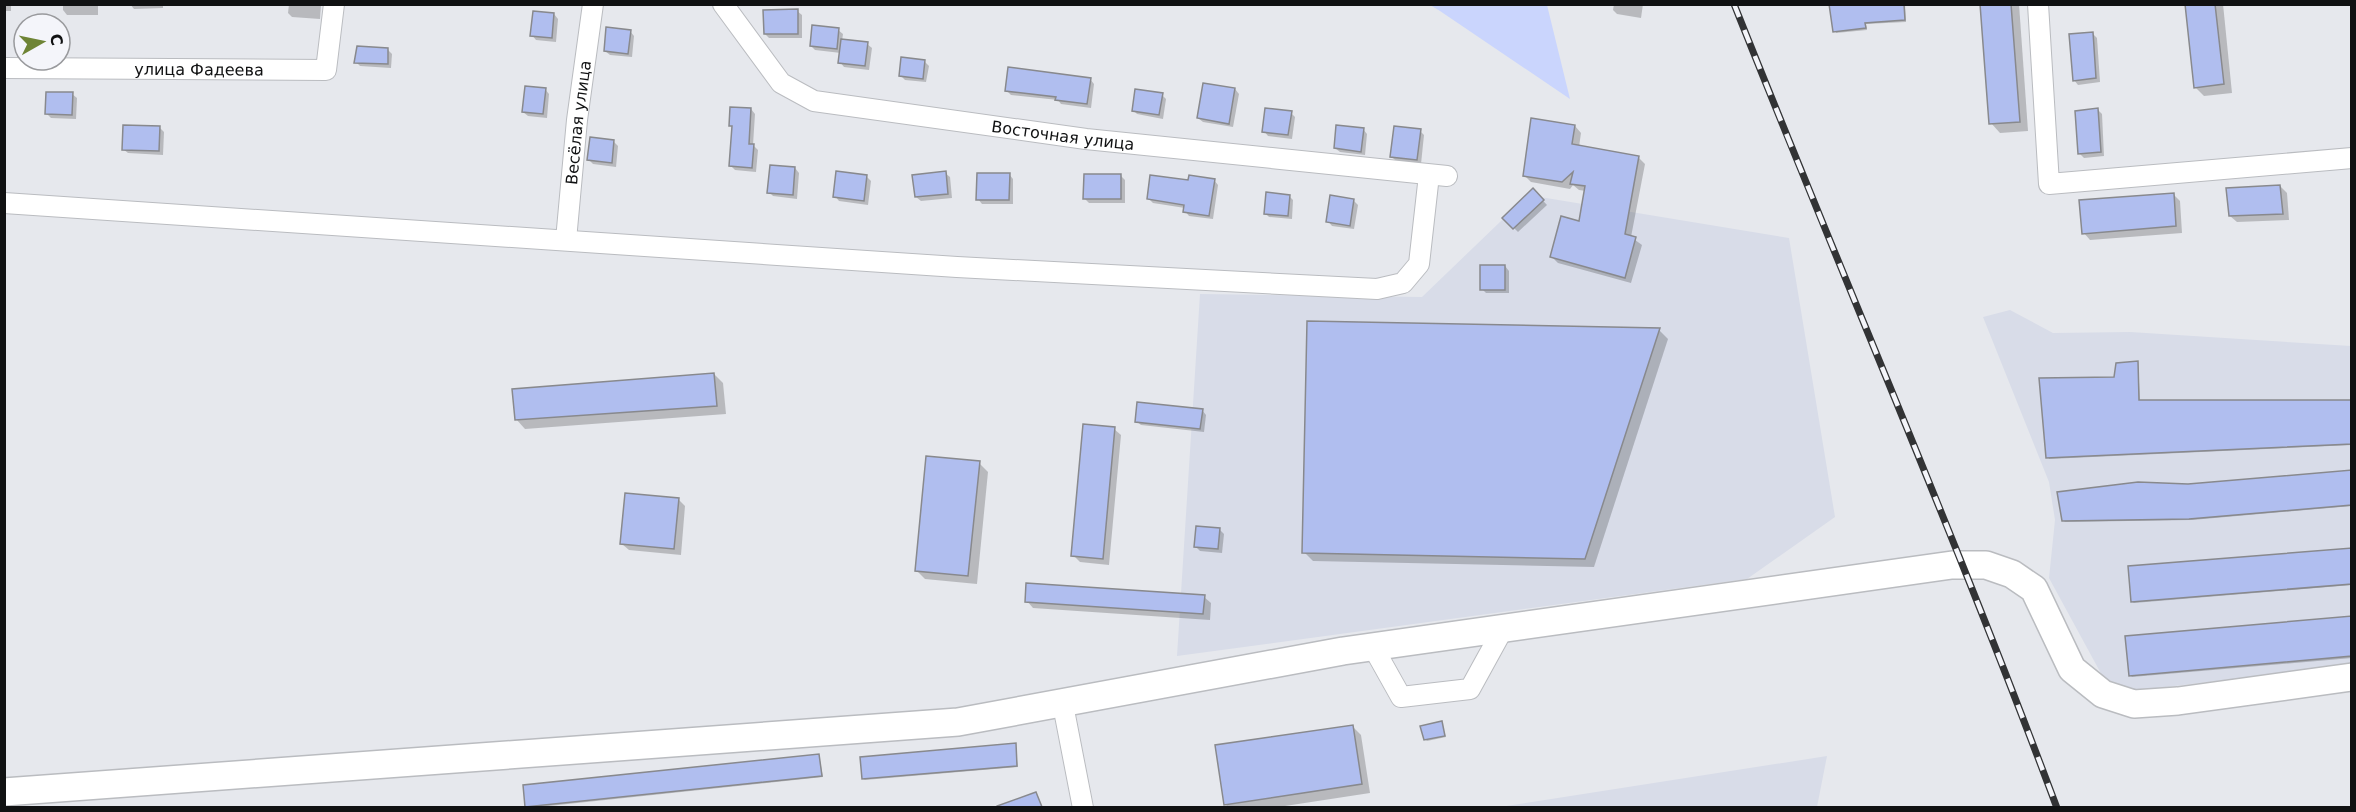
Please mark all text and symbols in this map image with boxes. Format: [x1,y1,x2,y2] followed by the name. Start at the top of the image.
[12,12,72,72] north arrow
[46,32,67,47] text: С
[134,59,264,79] street label: улица Фадеева
[562,59,595,186] street label: Весёлая улица
[990,116,1135,153] street label: Восточная улица

